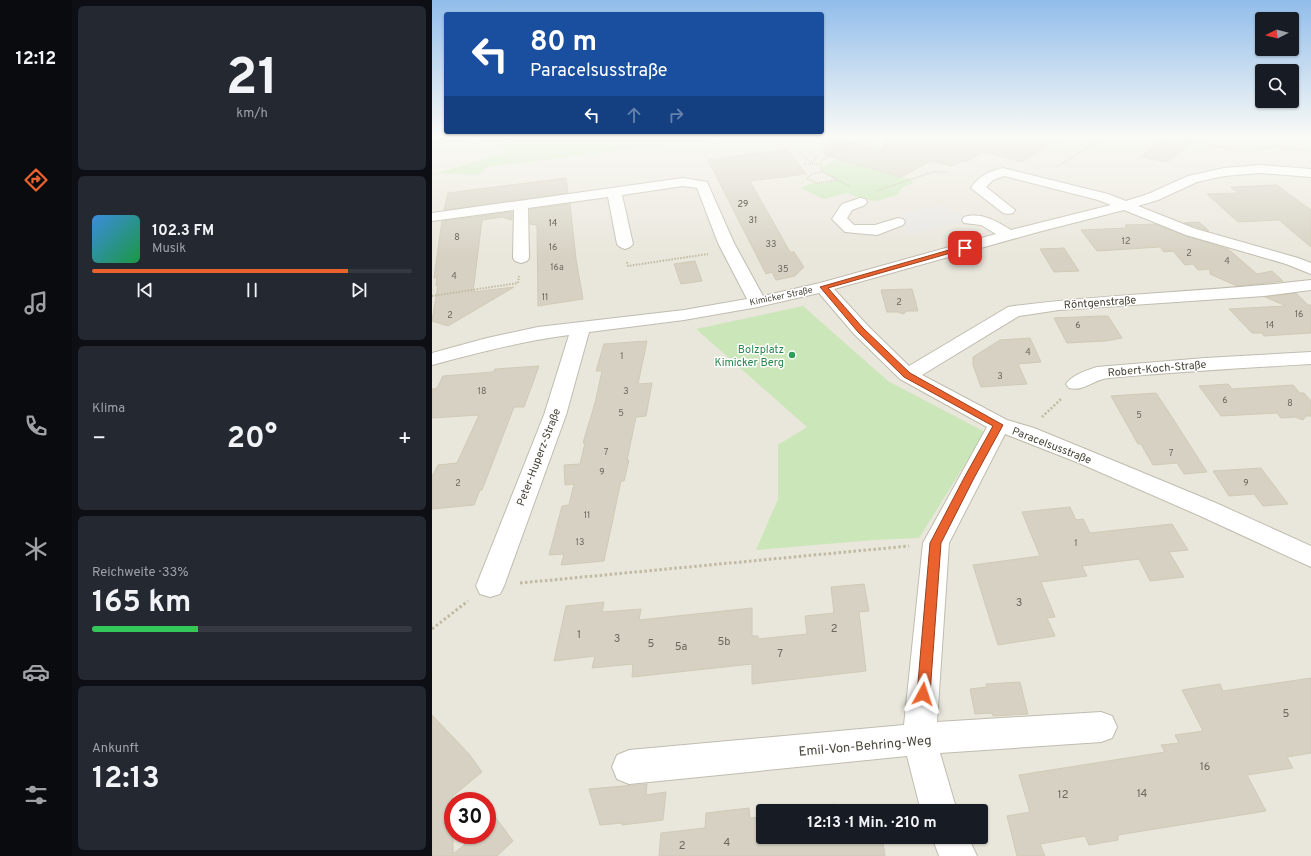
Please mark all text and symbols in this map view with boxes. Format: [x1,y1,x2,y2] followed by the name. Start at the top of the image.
[1255,12,1299,56] north arrow
[1255,12,1299,108] map controls
[530,25,597,61] text: 80 m
[464,28,516,80] icon: left
[226,47,278,113] text: 21
[16,48,56,71] text: 12:12
[530,60,668,83] text: Paracelsusstraße
[1255,64,1299,108] button: search
[581,104,603,126] icon: left
[623,104,645,126] icon: ahead
[665,104,687,126] icon: right
[236,106,268,122] text: km/h
[22,166,50,194] icon: directions
[738,199,748,210] house number: 29
[749,215,757,226] house number: 31
[549,218,558,229] house number: 14
[152,222,214,241] text: 102.3 FM
[948,231,982,265] pin
[454,232,460,243] house number: 8
[1122,236,1130,247] house number: 12
[954,237,976,259] icon: arrive
[766,239,776,250] house number: 33
[152,241,186,257] text: Musik
[549,242,557,253] house number: 16
[1186,248,1192,259] house number: 2
[1224,256,1230,267] house number: 4
[550,262,564,273] house number: 16a
[777,264,789,275] house number: 35
[451,271,457,282] house number: 4
[134,279,156,301] icon: previous
[241,279,263,301] icon: pause
[348,279,370,301] icon: next
[749,284,814,309] street label: Kimicker Straße
[22,289,50,317] icon: music
[542,292,548,303] house number: 11
[1063,293,1137,313] street label: Röntgenstraße
[896,297,902,308] house number: 2
[1295,309,1303,320] house number: 16
[447,310,453,321] house number: 2
[1075,320,1081,331] house number: 6
[1266,320,1275,331] house number: 14
[714,343,784,370] place label: Bolzplatz Kimicker Berg
[1025,347,1031,358] house number: 4
[787,350,797,360] marker: Bolzplatz Kimicker Berg
[620,351,624,362] house number: 1
[1107,358,1207,380] street label: Robert-Koch-Straße
[997,371,1003,382] house number: 3
[478,386,486,397] house number: 18
[623,386,629,397] house number: 3
[1222,395,1228,406] house number: 6
[1287,398,1293,409] house number: 8
[92,401,125,417] text: Klima
[514,406,564,508] street label: Peter-Huperz-Straße
[618,408,624,419] house number: 5
[1136,410,1142,421] house number: 5
[22,412,50,440] icon: phone
[227,421,277,458] text: 20°
[1010,424,1093,468] street label: Paracelsusstraße
[92,426,106,453] text: −
[398,426,412,453] text: +
[604,447,609,458] house number: 7
[1169,448,1174,459] house number: 7
[599,467,605,478] house number: 9
[455,478,461,489] house number: 2
[1243,478,1249,489] house number: 9
[584,510,590,521] house number: 11
[22,535,50,563] icon: climate
[576,537,584,548] house number: 13
[1074,538,1078,549] house number: 1
[92,565,189,581] text: Reichweite · 33%
[92,585,191,622] text: 165 km
[1016,596,1022,610] house number: 3
[831,622,837,636] house number: 2
[577,628,581,642] house number: 1
[614,632,620,646] house number: 3
[717,635,731,649] house number: 5b
[648,637,655,651] house number: 5
[675,640,688,654] house number: 5a
[777,647,783,661] house number: 7
[22,658,50,686] icon: car
[902,673,944,715] position arrow
[1283,707,1290,721] house number: 5
[798,733,932,761] street label: Emil-Von-Behring-Weg
[92,741,139,757] text: Ankunft
[1200,760,1210,774] house number: 16
[92,761,160,798] text: 12:13
[22,781,50,809] icon: filters
[1137,787,1148,801] house number: 14
[1058,788,1068,802] house number: 12
[444,792,496,844] speed limit sign: 30
[807,814,937,833] text: 12:13 · 1 Min. · 210 m
[724,836,731,850] house number: 4
[679,839,685,853] house number: 2

